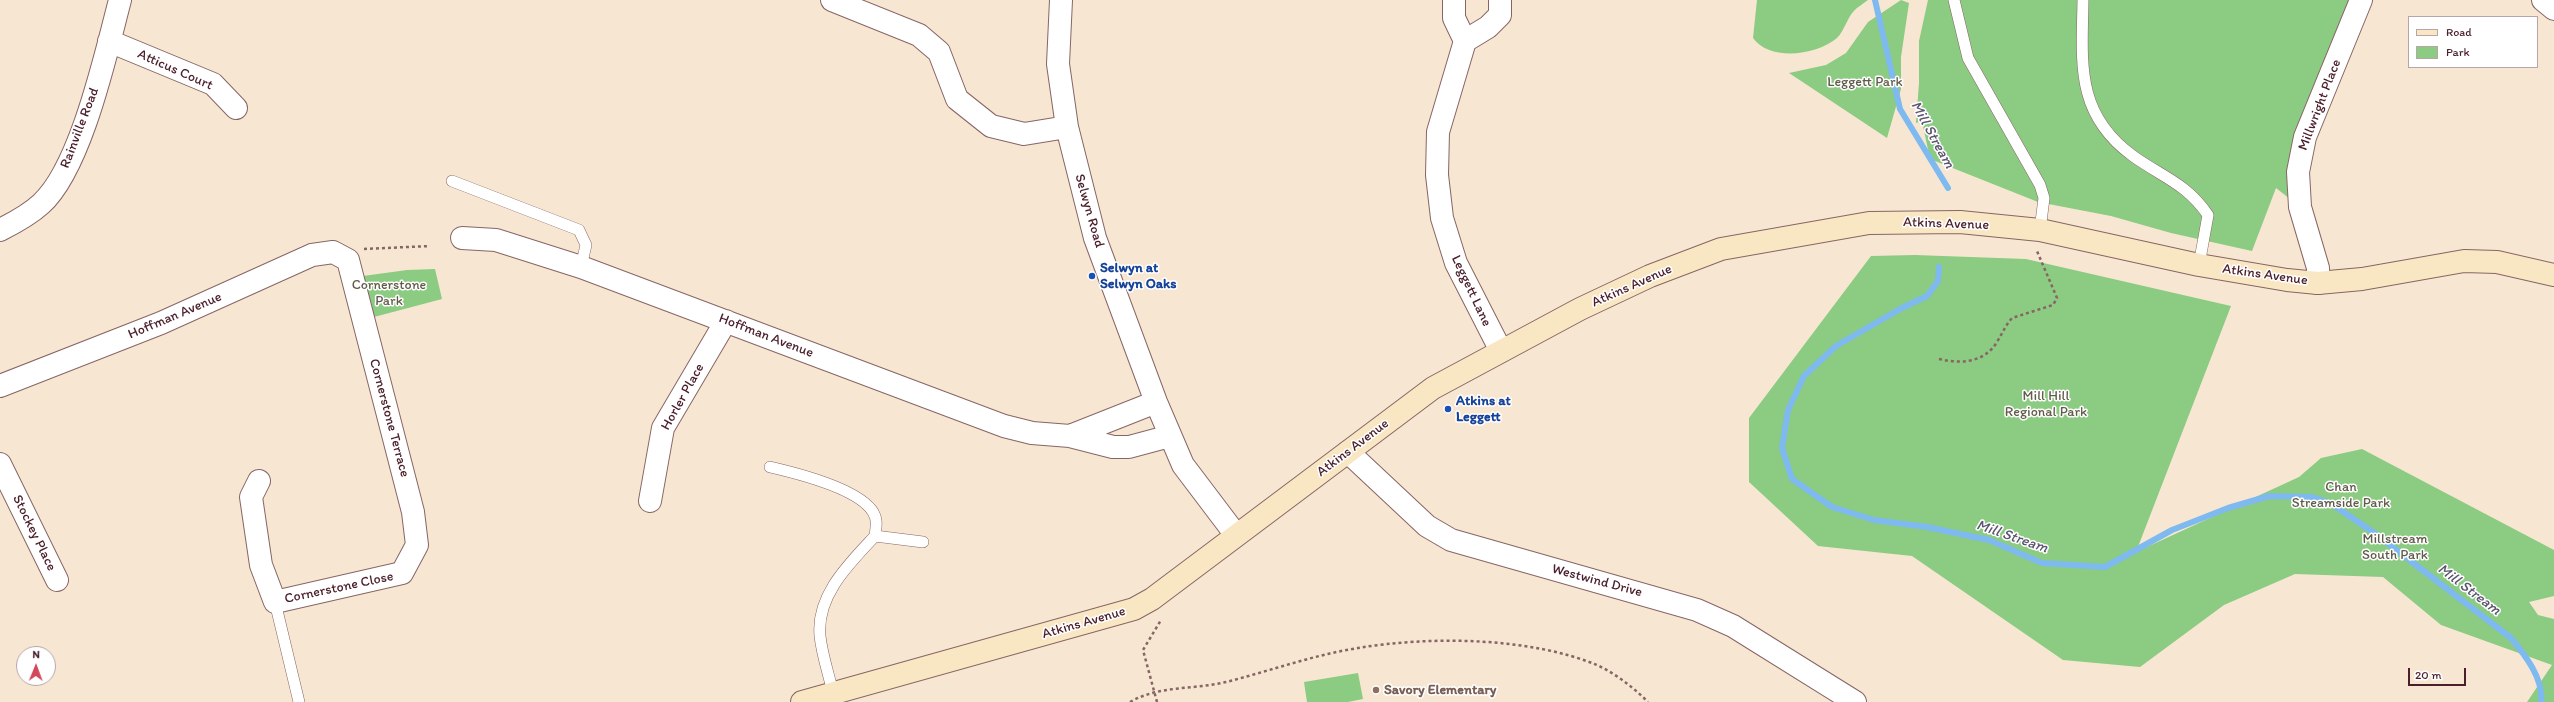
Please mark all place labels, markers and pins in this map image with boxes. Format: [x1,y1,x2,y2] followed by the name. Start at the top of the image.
[1100,260,1177,292] place label: Selwyn at Selwyn Oaks
[1087,271,1097,281] marker: Selwyn at Selwyn Oaks
[1456,393,1511,426] place label: Atkins at Leggett
[1443,404,1453,414] marker: Atkins at Leggett
[1384,682,1496,698] place label: Savory Elementary
[1371,685,1381,695] marker: Savory Elementary

